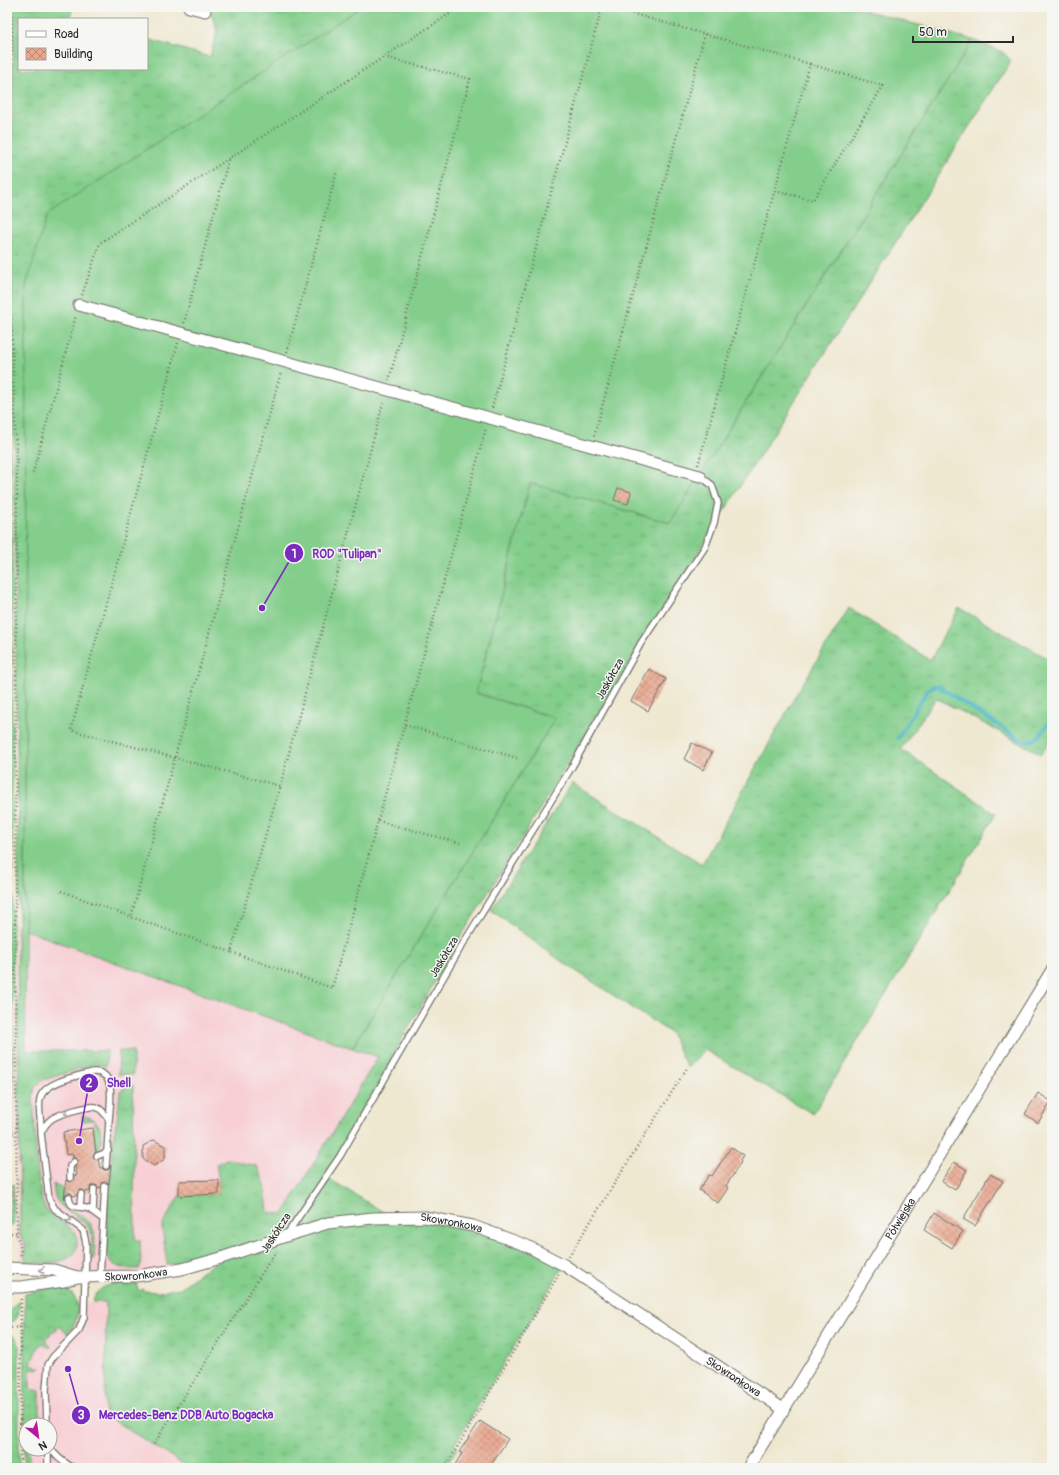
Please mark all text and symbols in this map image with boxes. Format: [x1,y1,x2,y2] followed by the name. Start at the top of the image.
[18,18,148,70] legend
[913,18,1013,44] scale bar
[919,25,947,40] text: 50 m
[54,27,79,42] text: Road
[54,47,93,62] text: Building
[284,541,390,565] callout: ROD "Tulipan"
[292,547,296,562] text: 1
[312,547,382,562] text: ROD "Tulipan"
[593,656,627,702] street label: Jaskółcza
[427,934,461,980] street label: Jaskółcza
[79,1071,140,1095] callout: Shell
[86,1076,93,1091] text: 2
[107,1076,131,1091] text: Shell
[64,1108,71,1117] one-way arrow
[882,1195,918,1242] street label: Półwiejska
[420,1210,484,1235] street label: Skowronkowa
[258,1211,294,1255] street label: Jaskółcza
[64,1214,71,1221] one-way arrow
[104,1265,168,1283] street label: Skowronkowa
[39,1266,45,1274] one-way arrow
[704,1354,764,1399] street label: Skowronkowa
[71,1403,282,1427] callout: Mercedes-Benz DDB Auto Bogacka
[78,1408,85,1423] text: 3
[99,1408,274,1423] text: Mercedes-Benz DDB Auto Bogacka
[18,1417,58,1457] north arrow
[36,1438,49,1453] text: N

